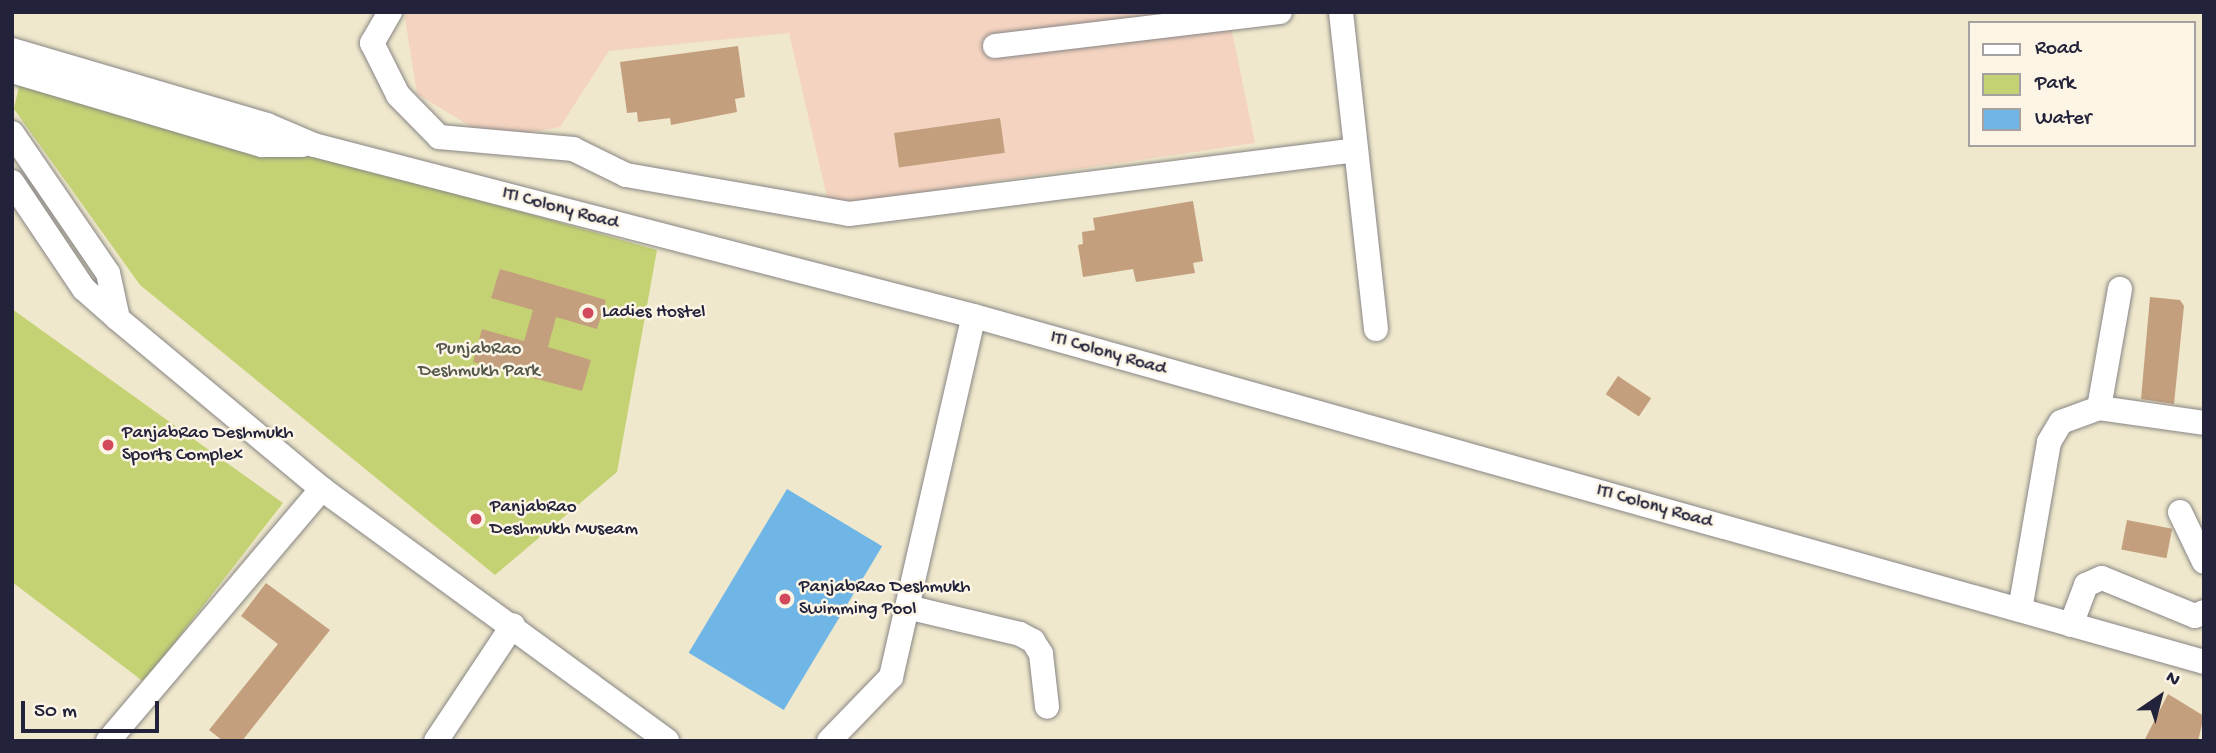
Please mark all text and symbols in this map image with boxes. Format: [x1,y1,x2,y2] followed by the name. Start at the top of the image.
[1968,21,2195,147] legend
[2035,37,2081,62] text: Road
[2035,72,2075,97] text: Park
[2035,107,2091,132] text: Water
[499,183,621,235] street label: ITI Colony Road
[602,302,706,324] place label: Ladies Hostel
[580,305,596,321] marker: Ladies Hostel
[1047,327,1169,381] street label: ITI Colony Road
[418,339,540,383] park label: PunjabRao Deshmukh Park
[122,423,294,467] place label: PanjabRao Deshmukh Sports Complex
[100,437,116,453] marker: PanjabRao Deshmukh Sports Complex
[1593,480,1715,534] street label: ITI Colony Road
[490,497,638,541] place label: PanjabRao Deshmukh Museam
[468,511,484,527] marker: PanjabRao Deshmukh Museam
[799,577,971,621] place label: PanjabRao Deshmukh Swimming Pool
[777,591,793,607] marker: PanjabRao Deshmukh Swimming Pool
[2125,662,2195,732] north arrow
[2161,666,2184,692] text: N
[24,686,163,730] scale bar
[34,700,77,725] text: 50 m

